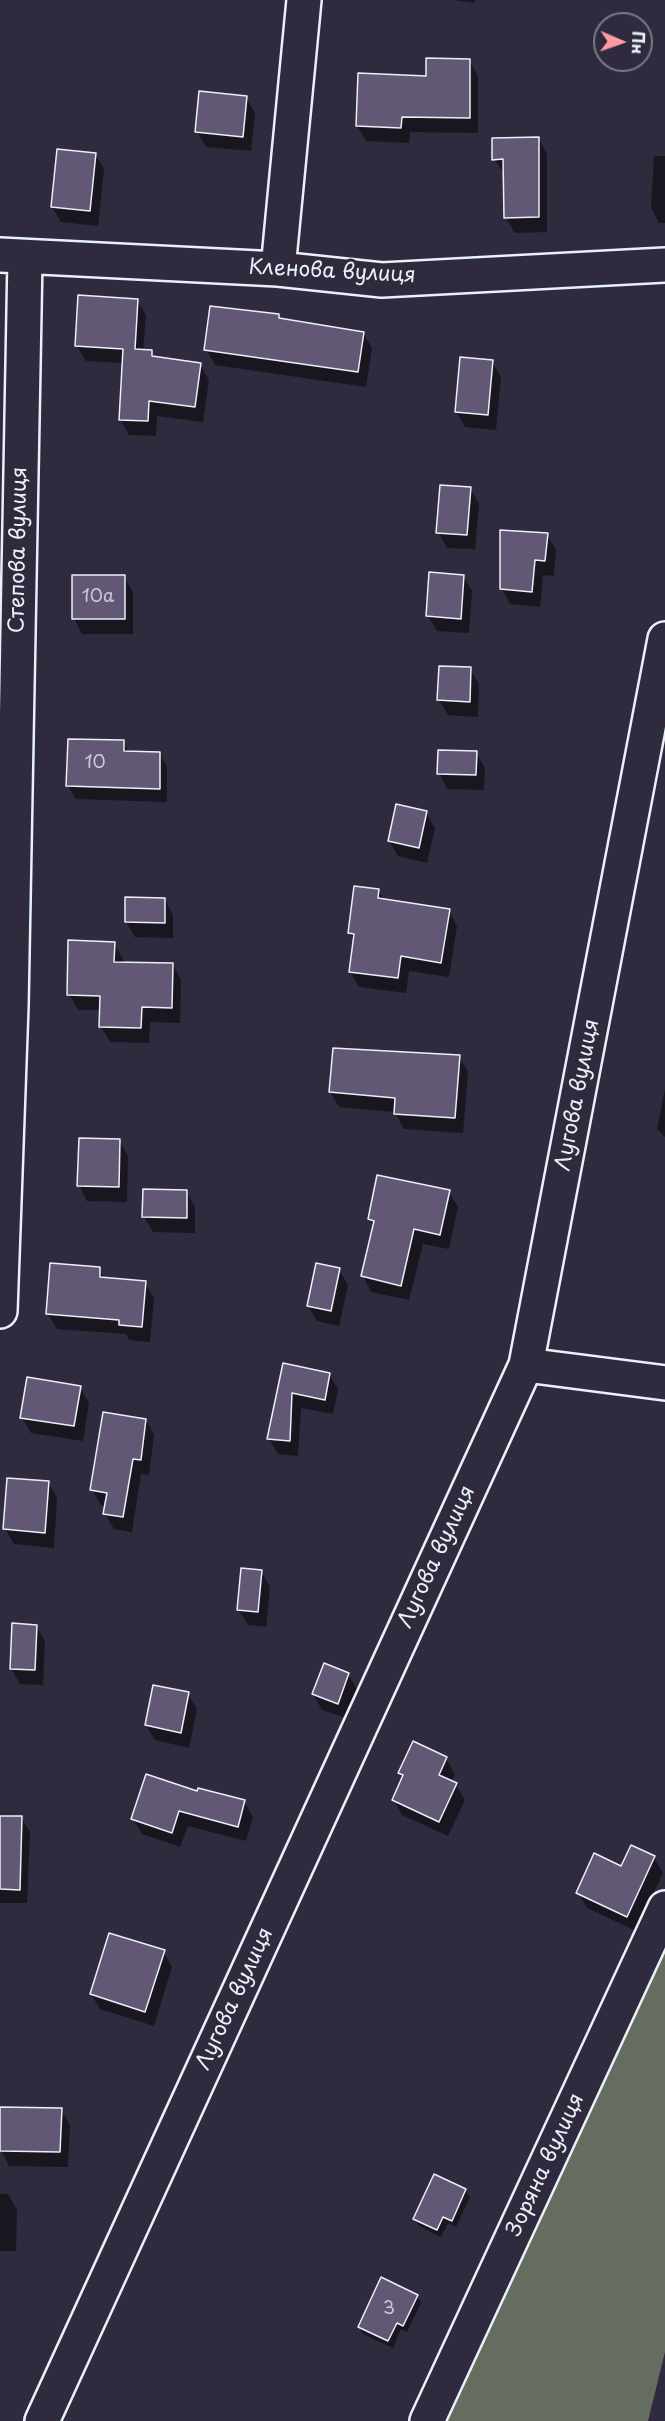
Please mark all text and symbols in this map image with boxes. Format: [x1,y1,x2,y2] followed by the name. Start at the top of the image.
[593,12,653,72] north arrow
[627,31,651,55] text: Пн
[248,255,416,289] street label: Кленова вулиця
[5,467,33,633] street label: Степова вулиця
[82,586,114,608] house number: 10а
[84,752,106,774] house number: 10
[551,1017,605,1173] street label: Лугова вулиця
[393,1482,481,1632] street label: Лугова вулиця
[191,1924,279,2074] street label: Лугова вулиця
[502,2090,590,2240] street label: Зоряна вулиця
[383,2298,395,2320] house number: 3

